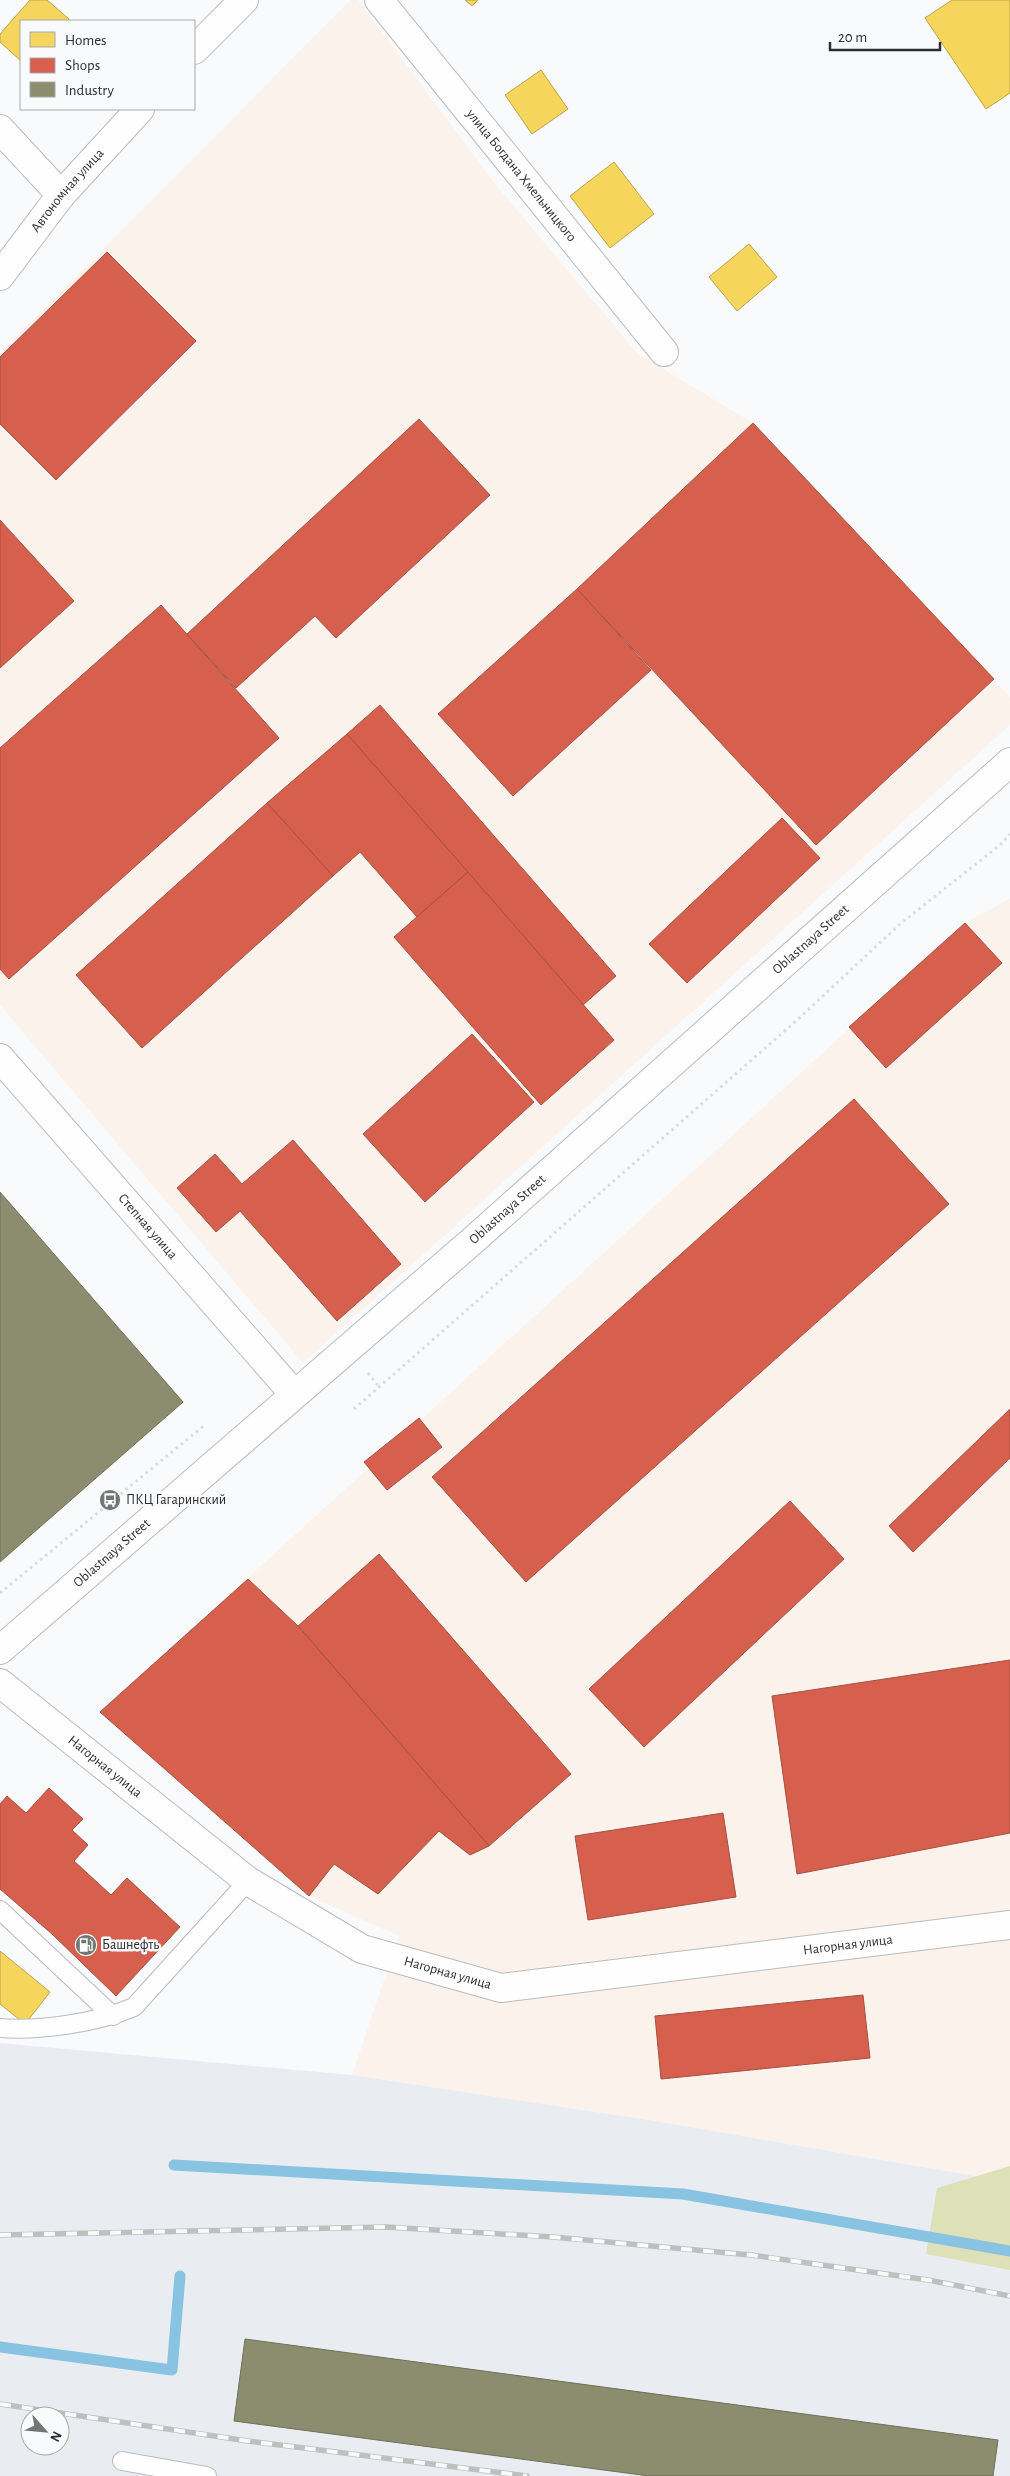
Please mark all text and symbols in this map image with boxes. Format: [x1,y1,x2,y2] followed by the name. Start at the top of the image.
[20,20,195,110] legend
[830,20,940,52] scale bar
[838,30,867,45] text: 20 m
[65,33,107,48] text: Homes
[65,58,100,73] text: Shops
[65,83,114,98] text: Industry
[463,106,579,245] street label: улица Богдана Хмельницкого
[28,146,107,235] street label: Автономная улица
[770,902,852,977] street label: Oblastnaya Street
[467,1172,549,1247] street label: Oblastnaya Street
[115,1191,180,1263] street label: Степная улица
[98,1488,122,1512] bus stop icon: ПКЦ Гагаринский
[126,1493,226,1507] place label: ПКЦ Гагаринский
[71,1516,153,1590] street label: Oblastnaya Street
[65,1733,145,1801] street label: Нагорная улица
[74,1933,98,1957] fuel station icon: Башнефть
[802,1933,894,1958] street label: Нагорная улица
[102,1938,159,1952] place label: Башнефть
[402,1954,494,1992] street label: Нагорная улица
[20,2406,70,2456] north arrow
[47,2429,64,2444] text: N

